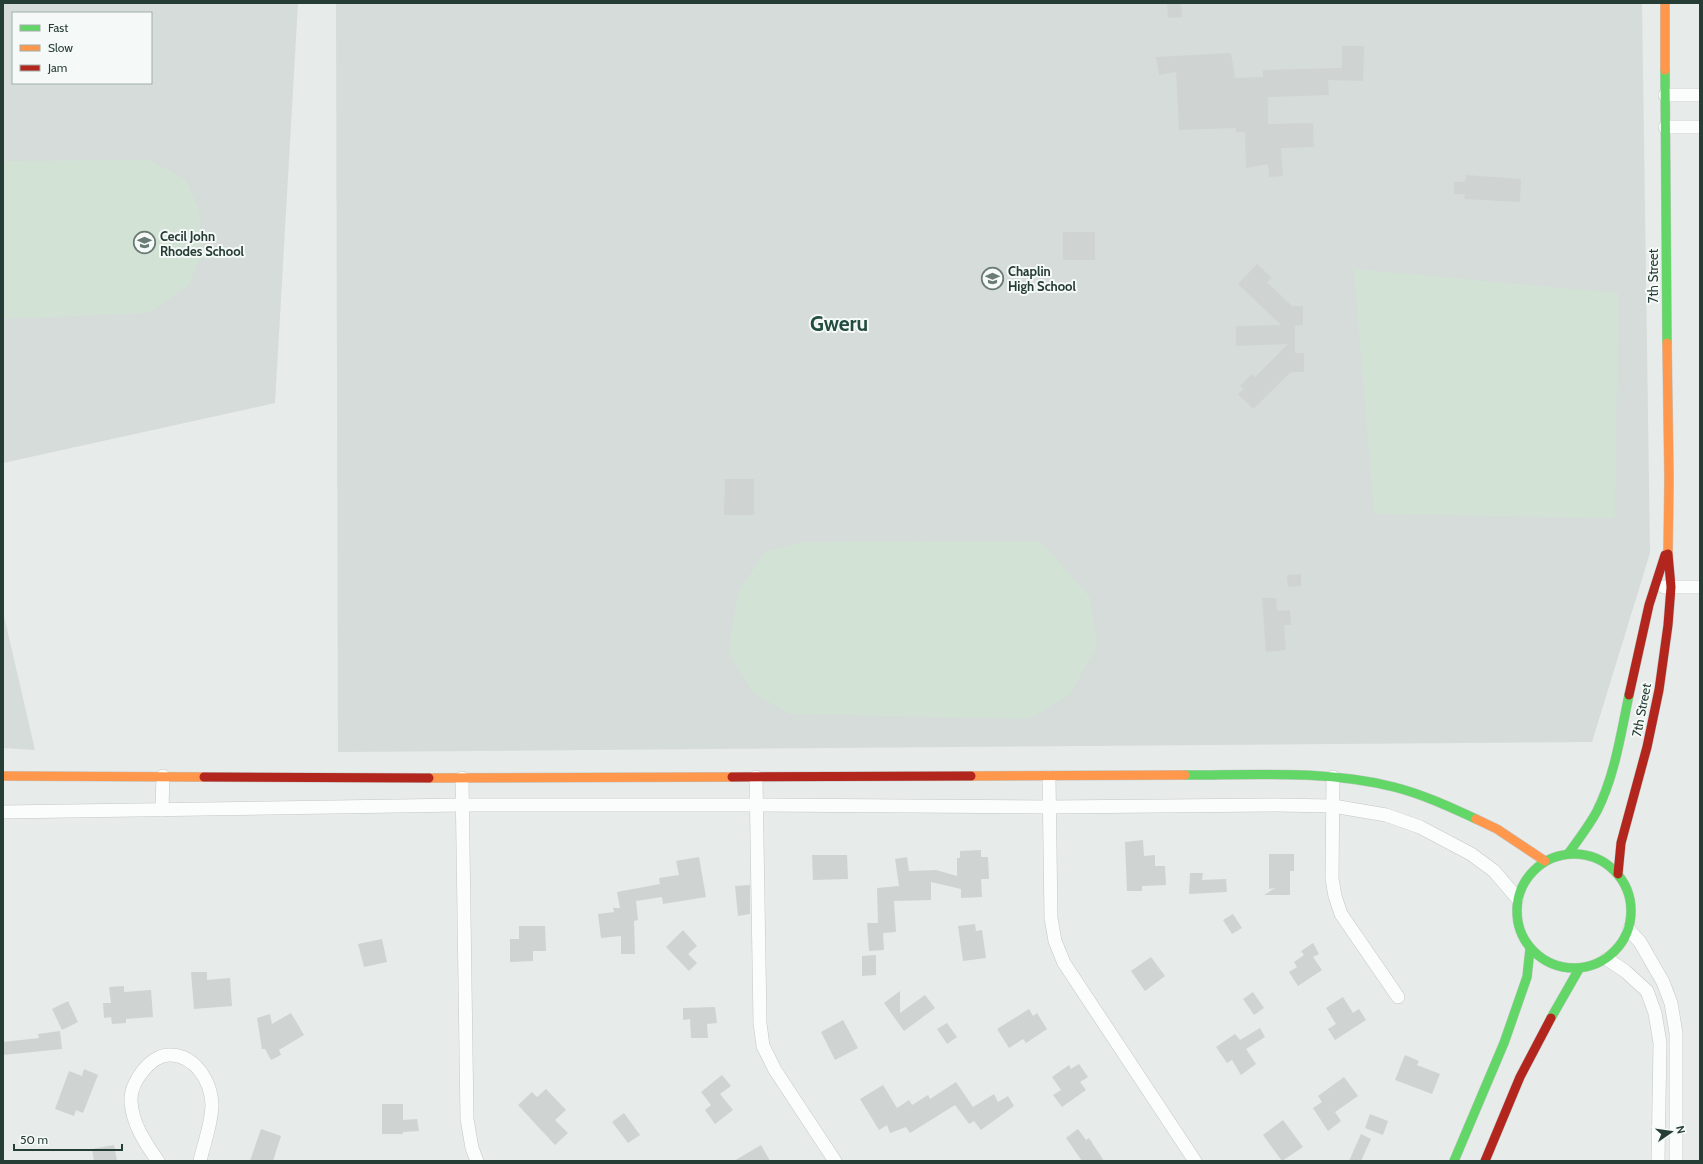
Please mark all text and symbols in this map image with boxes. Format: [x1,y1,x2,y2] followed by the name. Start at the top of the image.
[12,12,152,84] legend
[48,20,68,35] text: Fast
[48,40,73,55] text: Slow
[47,60,67,75] text: Jam
[160,228,245,259] place label: Cecil John Rhodes School
[131,230,157,256] school or university icon: Cecil John Rhodes School
[1645,248,1661,303] street label: 7th Street
[1008,263,1077,294] place label: Chaplin High School
[979,265,1005,291] school or university icon: Chaplin High School
[810,311,868,336] district label: Gweru
[1628,681,1654,738] street label: 7th Street
[1651,1112,1691,1152] north arrow
[1673,1124,1688,1135] text: N
[14,1126,122,1152] scale bar
[20,1132,48,1147] text: 50 m

